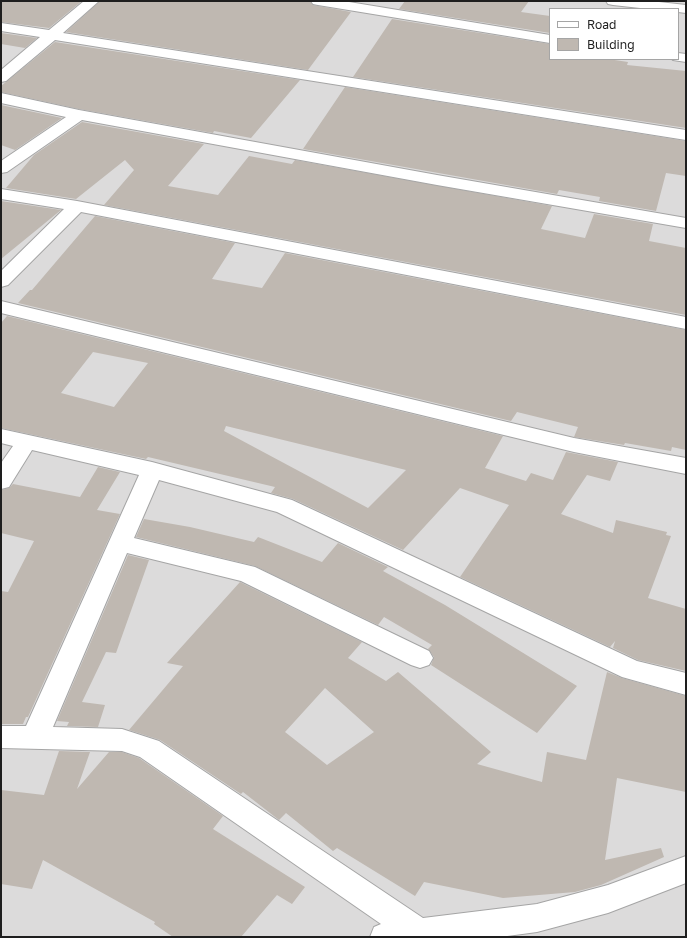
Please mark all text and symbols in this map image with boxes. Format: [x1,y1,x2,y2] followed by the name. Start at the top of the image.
[549,8,679,60] legend
[587,17,616,32] text: Road
[587,37,635,52] text: Building

